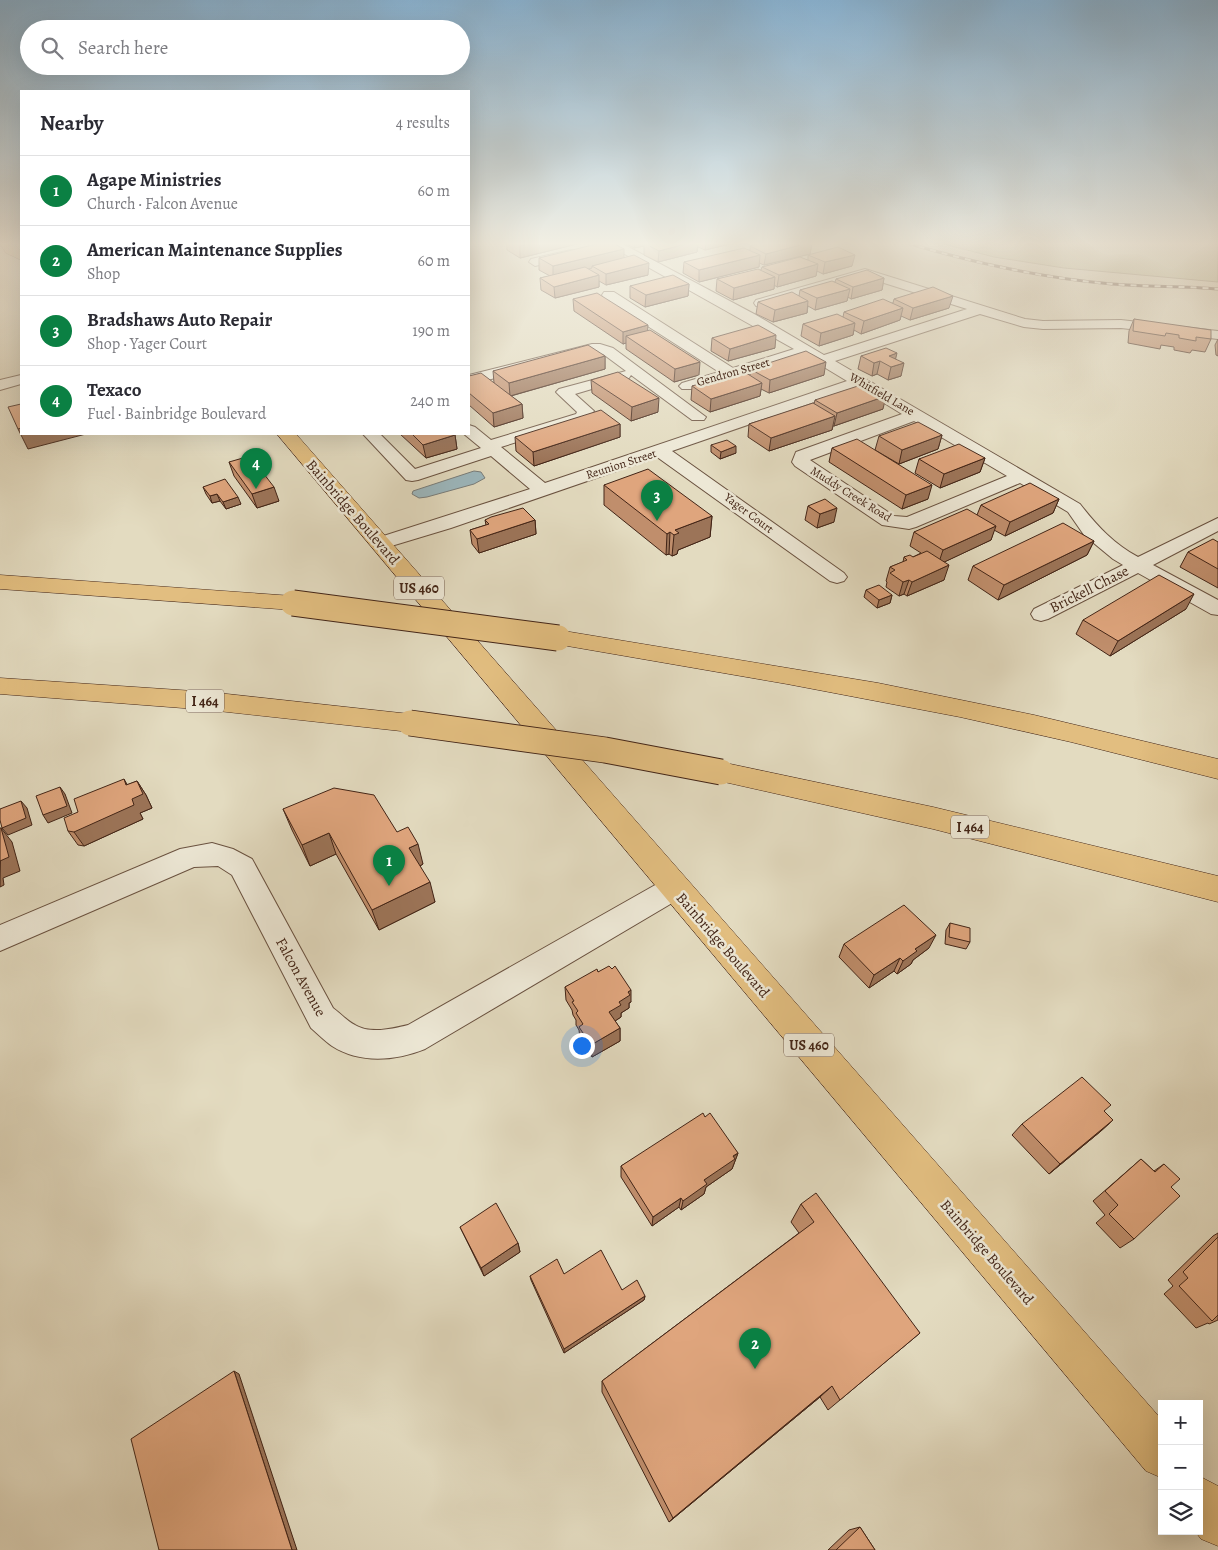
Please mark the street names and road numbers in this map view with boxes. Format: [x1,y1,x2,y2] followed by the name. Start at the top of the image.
[695,354,771,390] street label: Gendron Street
[846,368,917,419] street label: Whitfield Lane
[584,445,658,483] street label: Reunion Street
[302,455,405,569] street label: Bainbridge Boulevard
[807,463,895,526] street label: Muddy Creek Road
[720,489,777,537] street label: Yager Court
[1046,560,1132,618] street label: Brickell Chase
[394,576,444,600] road number: US 460
[186,689,224,712] road number: I 464
[951,816,989,839] road number: I 464
[672,888,775,1002] street label: Bainbridge Boulevard
[271,934,331,1020] street label: Falcon Avenue
[784,1034,834,1056] road number: US 460
[936,1195,1039,1309] street label: Bainbridge Boulevard

